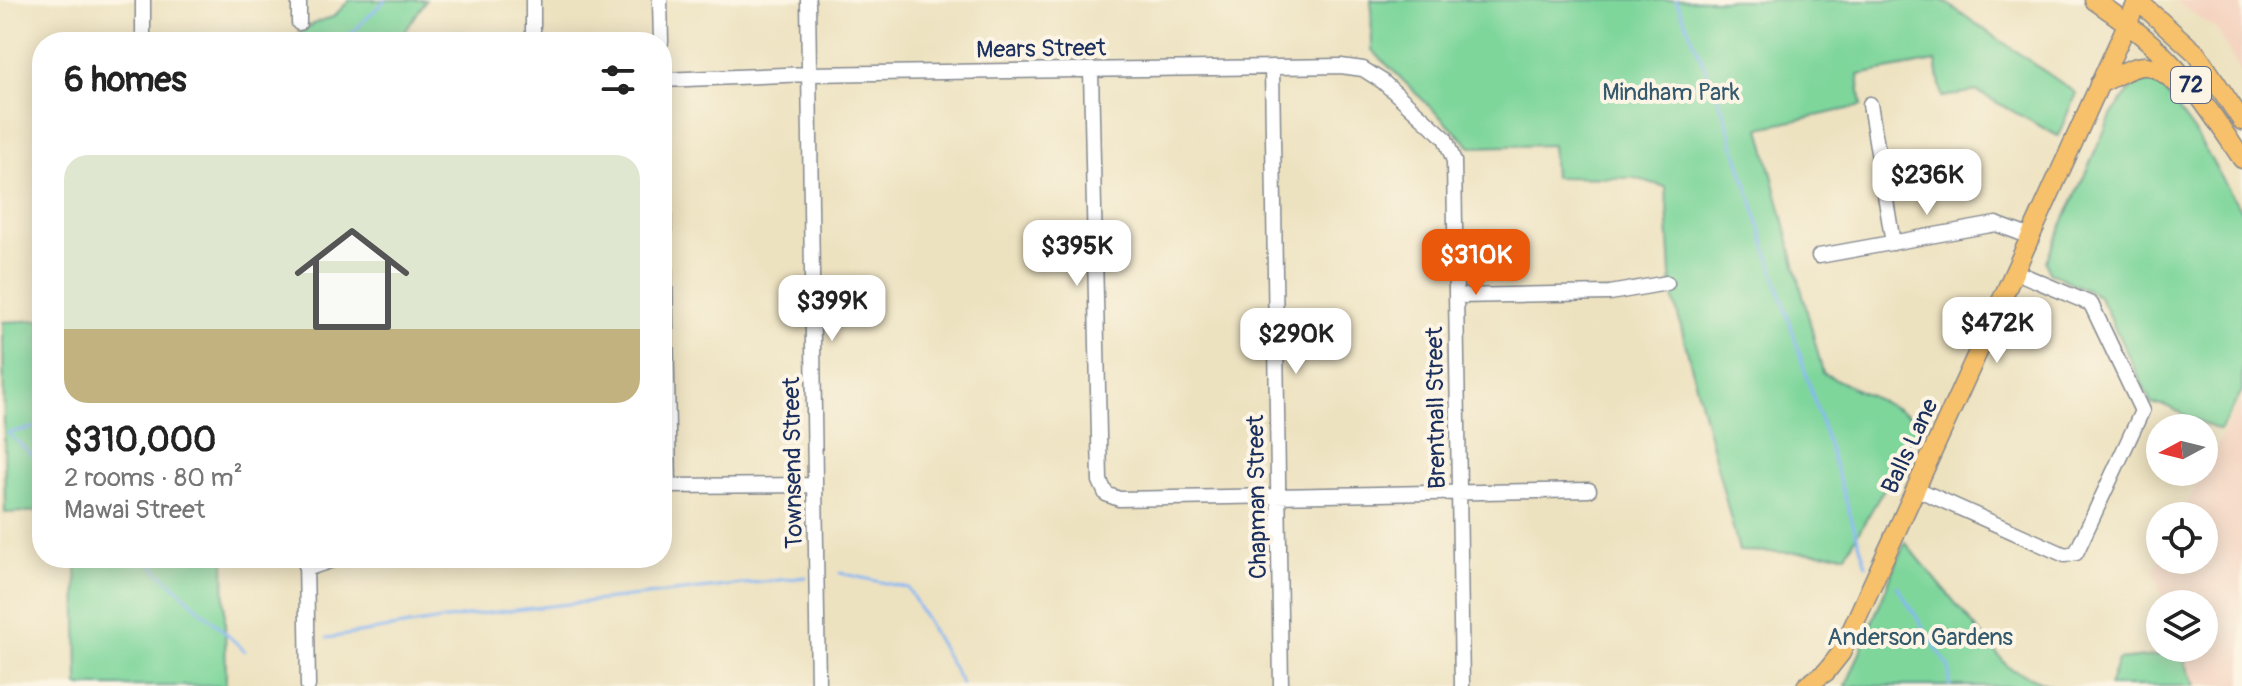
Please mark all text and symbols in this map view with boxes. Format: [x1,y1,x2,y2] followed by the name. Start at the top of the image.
[976,33,1106,65] street label: Mears Street
[596,58,640,102] icon: filters
[64,59,187,102] text: 6 homes
[2171,67,2211,103] road number: 72
[1602,78,1740,107] park label: Mindham Park
[1871,149,1983,217] pin: $236K
[1890,159,1964,191] text: $236K
[280,207,424,351] icon: home
[1021,220,1133,288] pin: $395K
[1420,229,1532,297] pin: $310K
[1041,230,1113,262] text: $395K
[1440,239,1512,271] text: $310K
[776,275,888,343] pin: $399K
[796,285,868,317] text: $399K
[1941,297,2053,365] pin: $472K
[1960,307,2034,339] text: $472K
[1240,308,1352,376] pin: $290K
[1258,318,1334,350] text: $290K
[1420,326,1452,489] street label: Brentnall Street
[777,376,809,549] street label: Townsend Street
[1875,394,1945,498] street label: Balls Lane
[1241,414,1273,579] street label: Chapman Street
[2146,414,2218,486] north arrow
[2146,414,2218,662] map controls
[64,419,216,462] text: $310,000
[64,462,243,494] text: 2 rooms · 80 m²
[64,494,205,526] text: Mawai Street
[2146,502,2218,574] button: locate
[2146,590,2218,662] button: layers
[1827,623,2013,652] park label: Anderson Gardens

